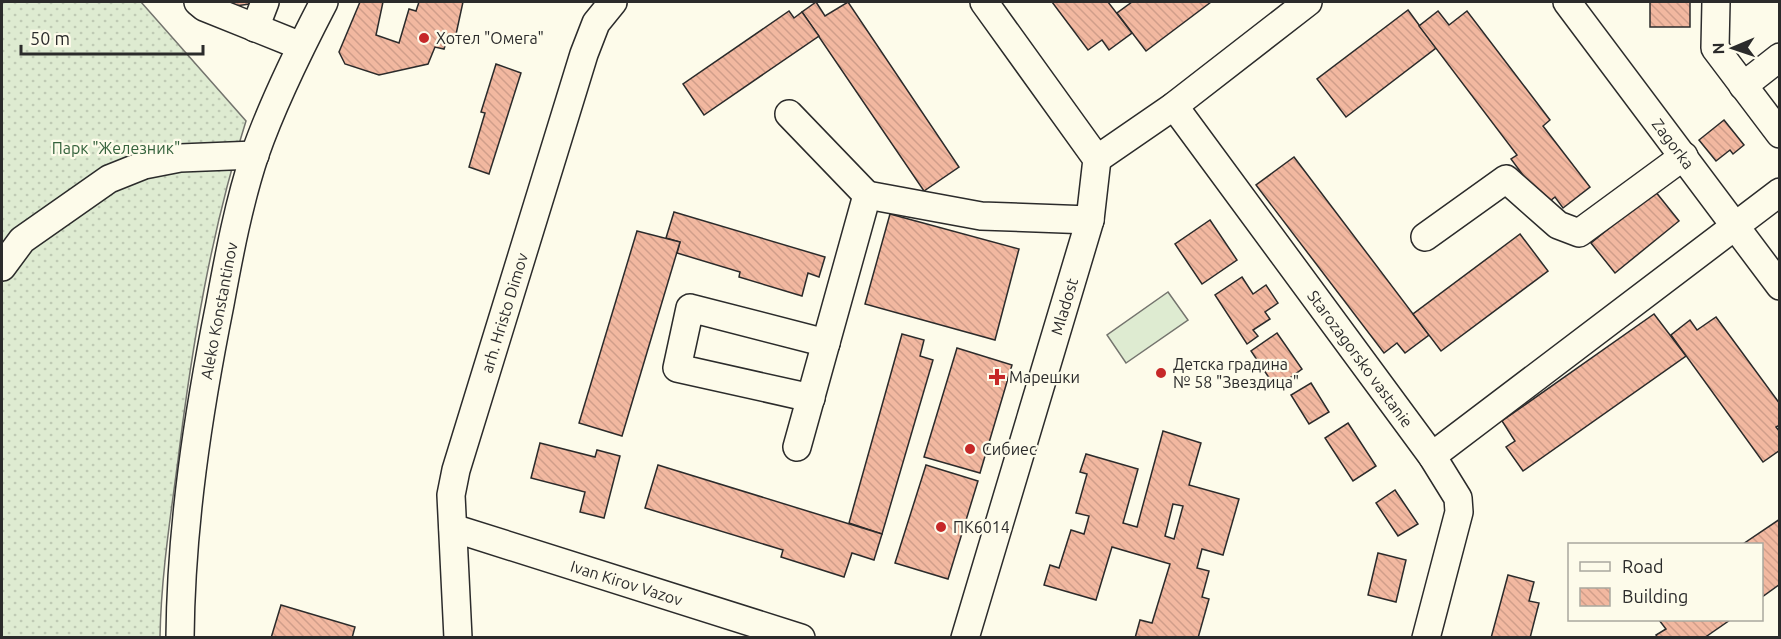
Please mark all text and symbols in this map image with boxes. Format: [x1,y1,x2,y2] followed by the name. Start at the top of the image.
[21,18,202,56] scale bar
[1703,18,1763,78] north arrow
[30,28,70,48] text: 50 m
[436,29,544,47] place label: Хотел "Омега"
[417,31,431,45] marker: Хотел "Омега"
[1709,42,1727,55] text: N
[1649,115,1698,172] street label: Zagorka
[52,139,180,157] park label: Парк "Железник"
[197,240,241,381] street label: Aleko Konstantinov
[477,251,531,375] street label: arh. Hristo Dimov
[1047,275,1081,337] street label: Mladost
[1304,287,1417,431] street label: Starozagorsko vastanie
[1173,355,1299,391] place label: Детска градина № 58 "Звездица"
[1154,366,1168,380] marker: Детска градина № 58 "Звездица"
[1009,368,1080,386] place label: Марешки
[990,370,1004,384] marker: Марешки
[982,440,1037,458] place label: Сибиес
[963,442,977,456] marker: Сибиес
[953,518,1010,536] place label: ПК6014
[934,520,948,534] marker: ПК6014
[1568,543,1763,621] legend
[1622,556,1664,576] text: Road
[568,557,685,609] street label: Ivan Kirov Vazov
[1622,586,1688,606] text: Building

